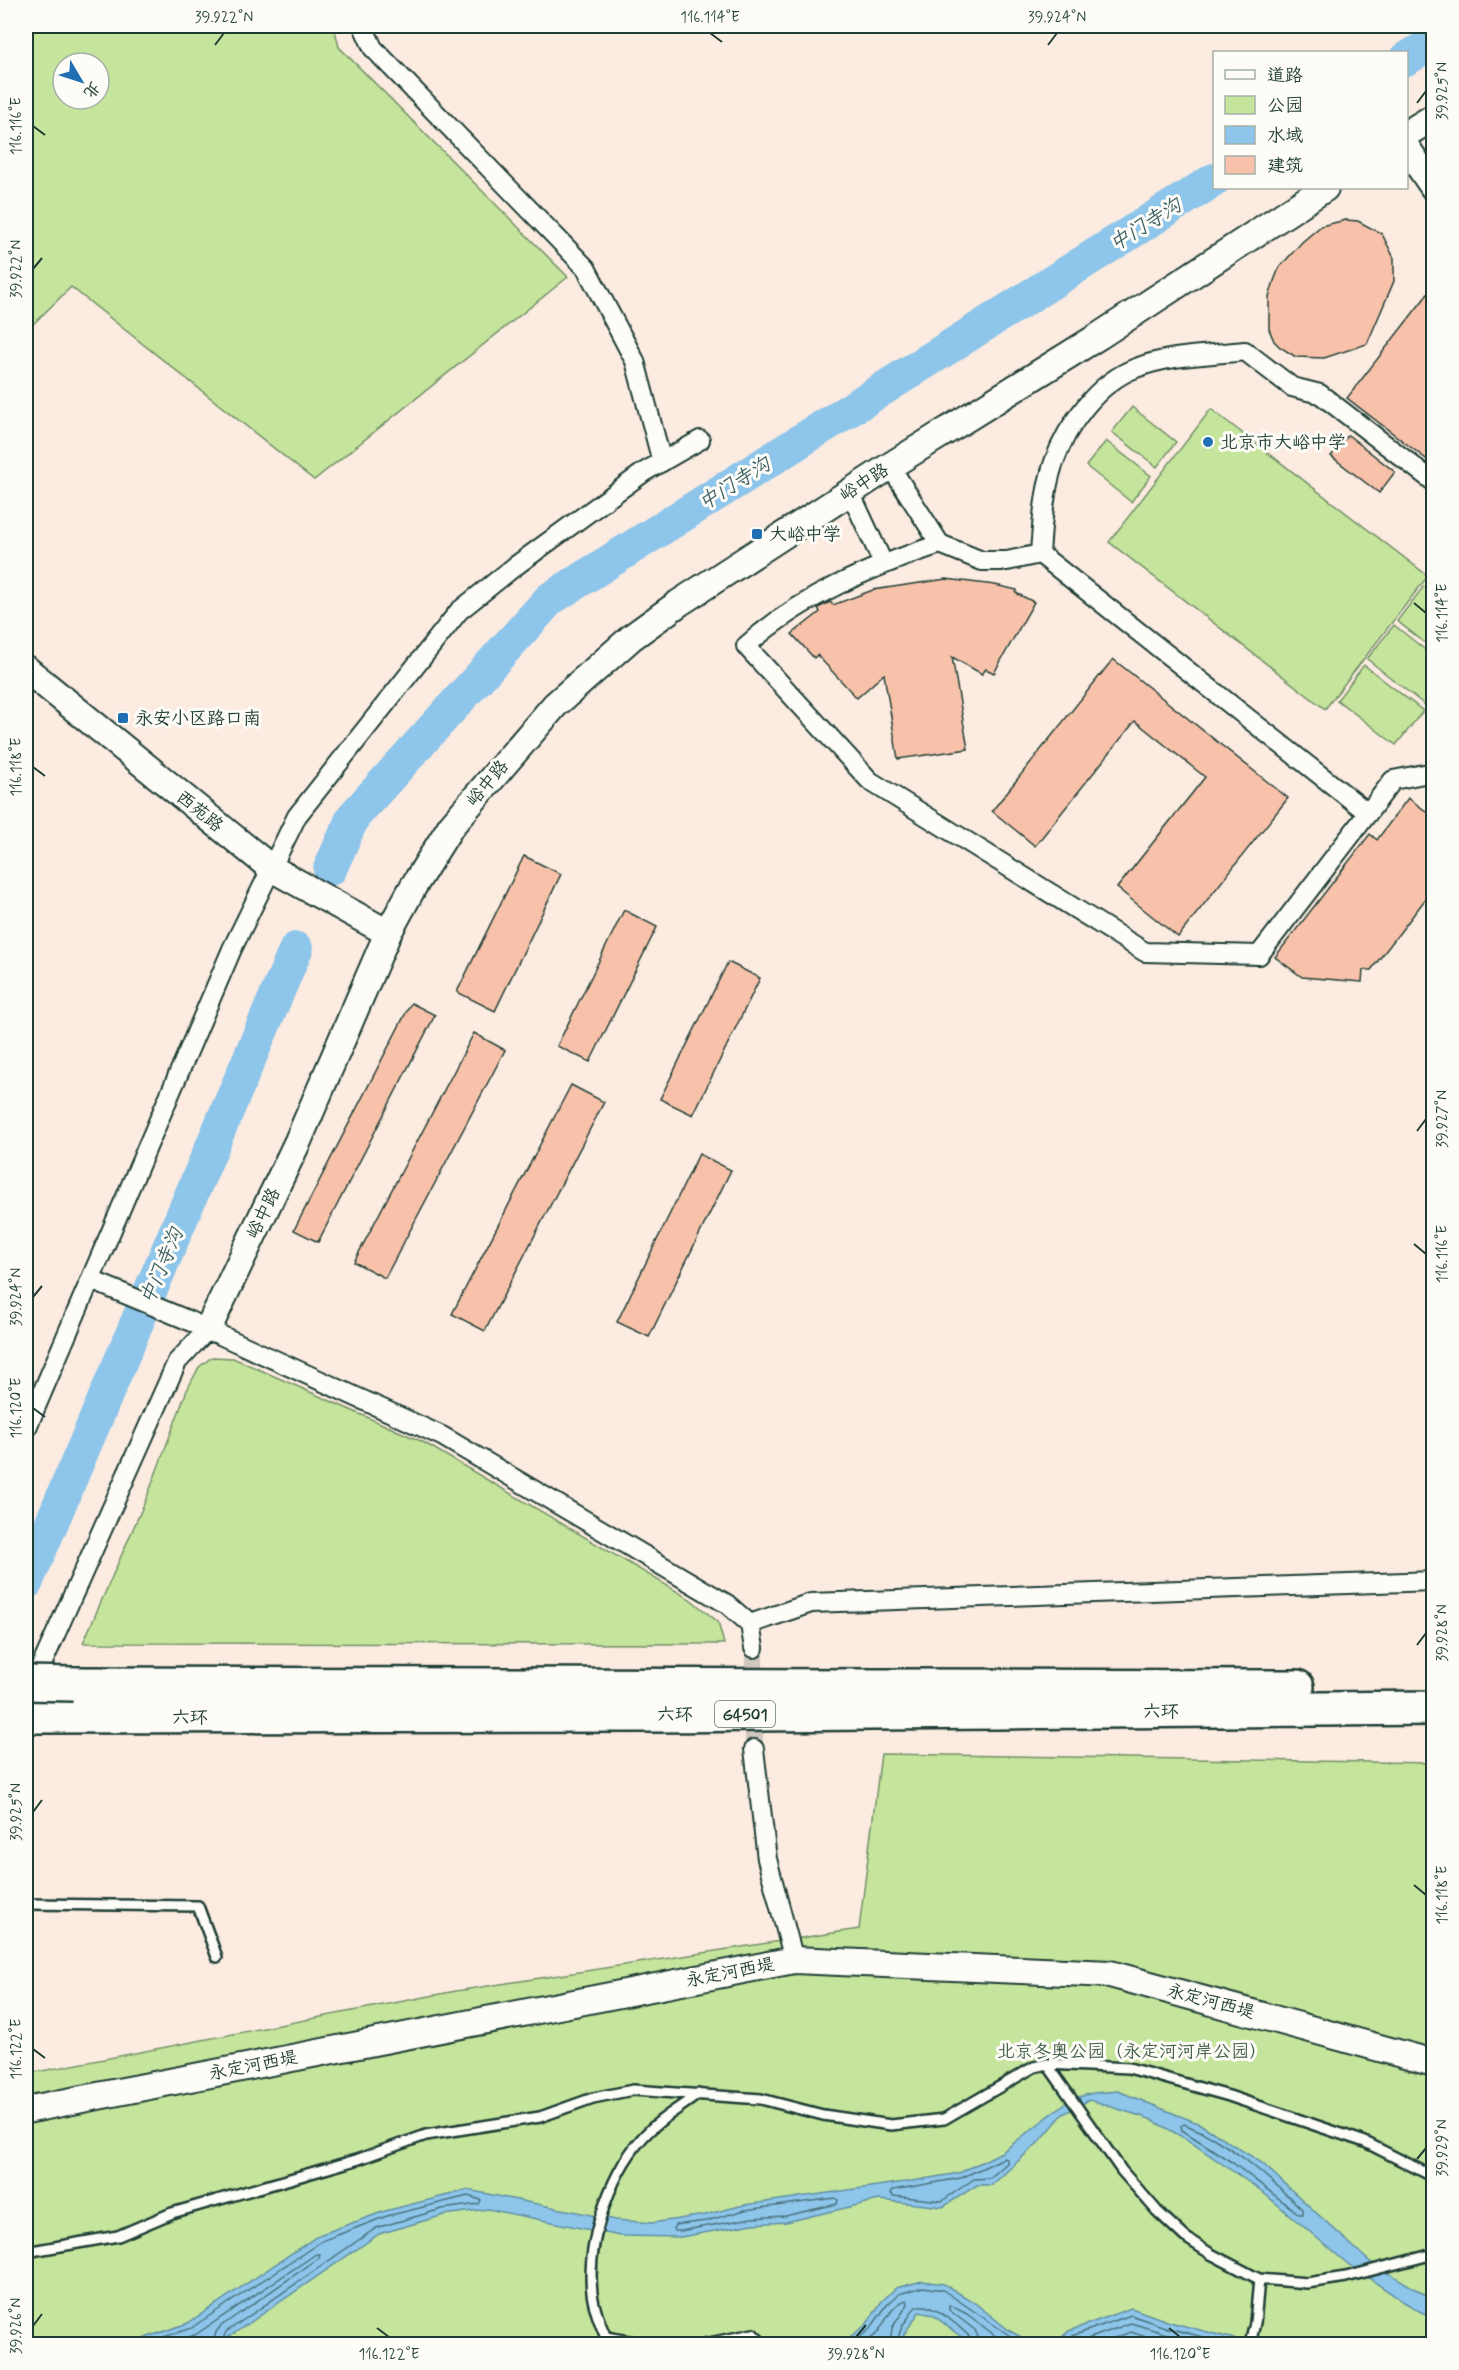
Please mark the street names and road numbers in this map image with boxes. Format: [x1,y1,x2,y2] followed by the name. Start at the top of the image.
[835,458,894,508] street label: 峪中路
[461,755,514,812] street label: 峪中路
[171,785,228,838] street label: 西苑路
[241,1184,287,1243] street label: 峪中路
[1143,1700,1179,1724] street label: 六环
[715,1701,775,1727] road number: G4501
[657,1703,693,1727] street label: 六环
[172,1706,208,1730] street label: 六环
[684,1953,777,1993] street label: 永定河西堤
[1164,1979,1257,2025] street label: 永定河西堤
[207,2046,300,2086] street label: 永定河西堤

